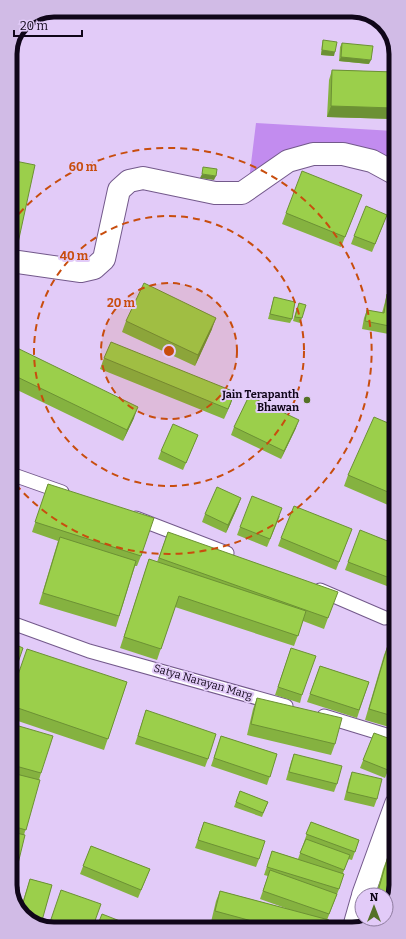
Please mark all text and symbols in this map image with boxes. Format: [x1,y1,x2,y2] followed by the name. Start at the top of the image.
[14,12,82,38] scale bar
[20,19,49,33] text: 20 m
[69,160,98,174] text: 60 m
[60,249,89,263] text: 40 m
[107,296,136,310] text: 20 m
[162,344,176,358] centre of rings
[221,388,299,414] place label: Jain Terapanth Bhawan
[302,395,312,405] marker: Jain Terapanth Bhawan
[152,662,254,702] street label: Satya Narayan Marg
[354,887,394,927] north arrow
[370,891,379,904] text: N

